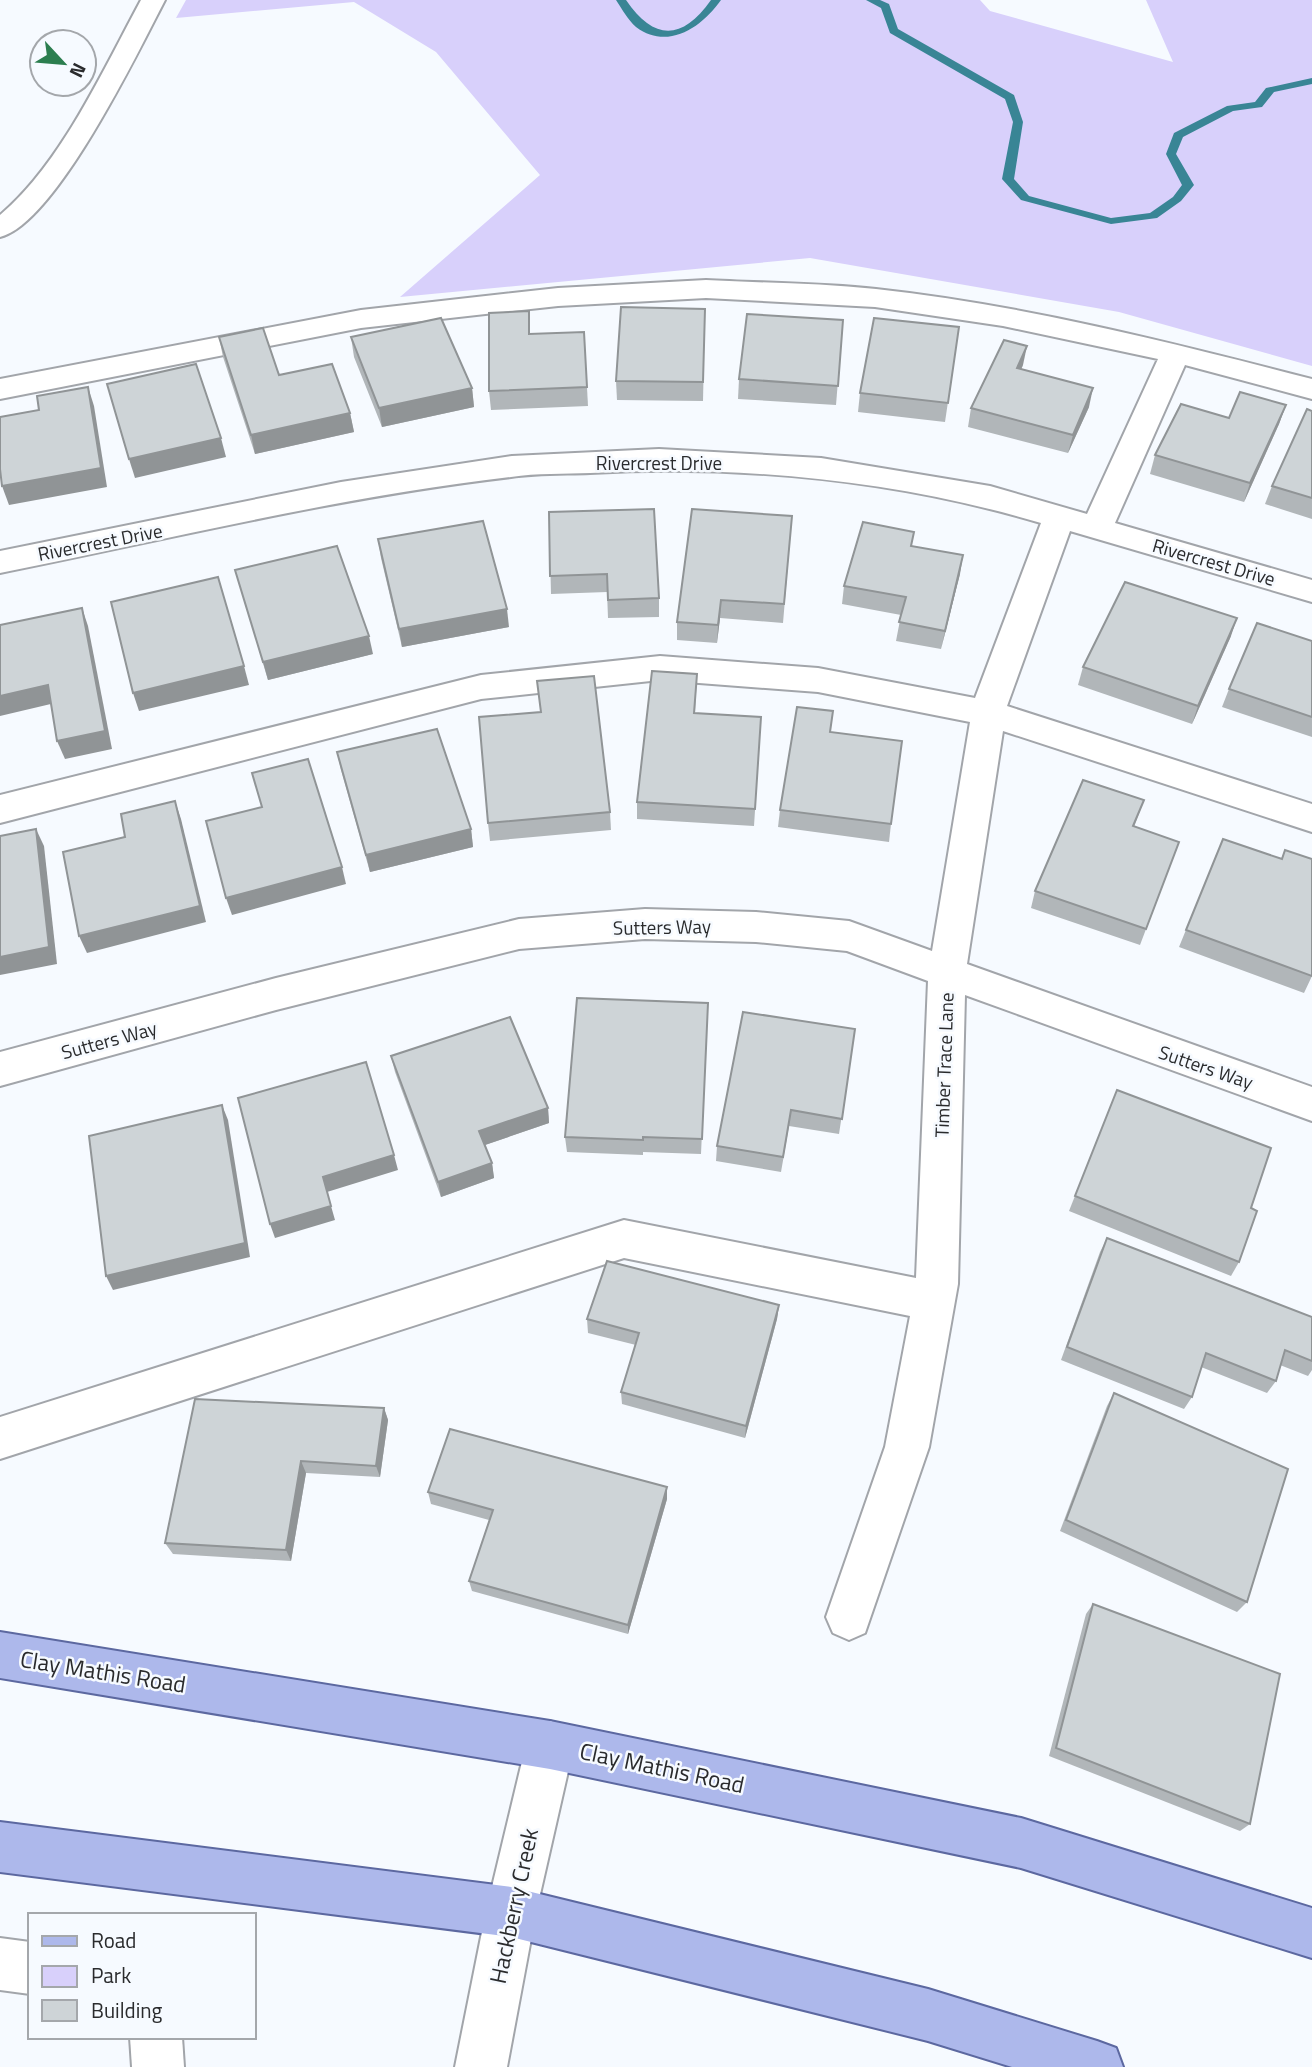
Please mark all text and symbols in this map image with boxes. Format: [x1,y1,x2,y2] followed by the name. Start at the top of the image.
[28,28,98,98] north arrow
[63,58,95,83] text: N
[596,448,722,477] street label: Rivercrest Drive
[35,515,165,568] street label: Rivercrest Drive
[1149,530,1279,593] street label: Rivercrest Drive
[613,911,711,942] street label: Sutters Way
[926,992,961,1138] street label: Timber Trace Lane
[58,1013,160,1066] street label: Sutters Way
[1155,1037,1257,1096] street label: Sutters Way
[18,1641,188,1702] street label: Clay Mathis Road
[577,1733,748,1802] street label: Clay Mathis Road
[480,1825,547,1987] street label: Hackberry Creek
[28,1913,256,2039] legend
[91,1924,136,1956] text: Road
[91,1959,131,1991] text: Park
[91,1994,163,2026] text: Building

